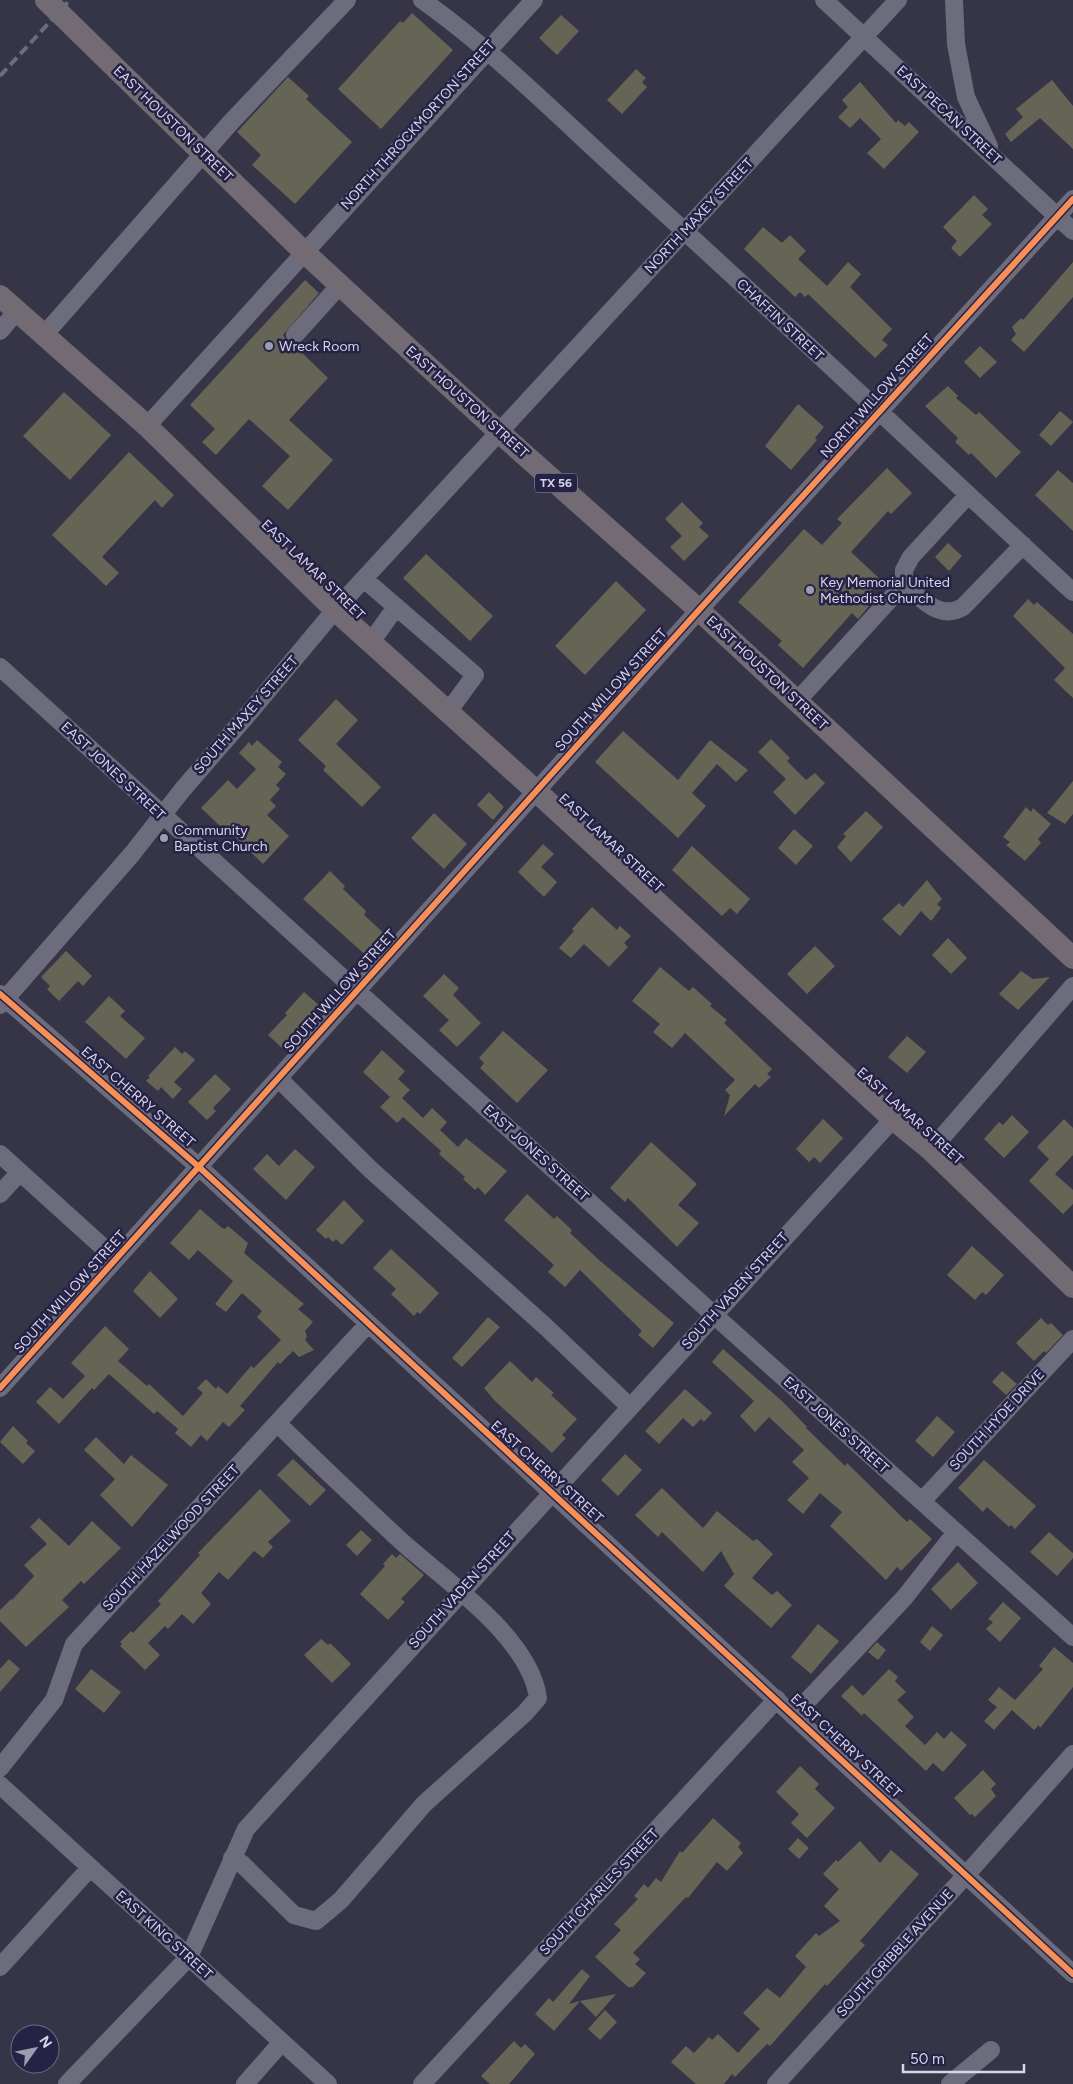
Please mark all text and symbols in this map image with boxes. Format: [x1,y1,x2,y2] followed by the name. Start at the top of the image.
[337,37,499,213] street label: NORTH THROCKMORTON STREET
[110,62,237,186] street label: EAST HOUSTON STREET
[893,62,1005,168] street label: EAST PECAN STREET
[641,155,757,277] street label: NORTH MAXEY STREET
[733,275,827,365] street label: CHAFFIN STREET
[817,330,937,461] street label: NORTH WILLOW STREET
[279,338,360,355] place label: Wreck Room
[263,340,275,352] marker: Wreck Room
[402,342,532,462] street label: EAST HOUSTON STREET
[535,473,577,492] road number: TX 56
[258,516,368,624] street label: EAST LAMAR STREET
[820,574,950,607] place label: Key Memorial United Methodist Church
[804,584,816,596] marker: Key Memorial United Methodist Church
[703,612,831,734] street label: EAST HOUSTON STREET
[551,625,671,755] street label: SOUTH WILLOW STREET
[190,652,302,777] street label: SOUTH MAXEY STREET
[57,718,169,824] street label: EAST JONES STREET
[555,790,667,896] street label: EAST LAMAR STREET
[174,822,268,855] place label: Community Baptist Church
[158,832,170,844] marker: Community Baptist Church
[280,926,400,1056] street label: SOUTH WILLOW STREET
[78,1043,199,1151] street label: EAST CHERRY STREET
[853,1064,967,1168] street label: EAST LAMAR STREET
[480,1101,592,1205] street label: EAST JONES STREET
[10,1227,130,1357] street label: SOUTH WILLOW STREET
[678,1229,792,1353] street label: SOUTH VADEN STREET
[946,1366,1048,1474] street label: SOUTH HYDE DRIVE
[780,1373,892,1477] street label: EAST JONES STREET
[487,1417,607,1527] street label: EAST CHERRY STREET
[99,1461,243,1614] street label: SOUTH HAZELWOOD STREET
[405,1528,519,1652] street label: SOUTH VADEN STREET
[787,1690,905,1802] street label: EAST CHERRY STREET
[536,1825,662,1959] street label: SOUTH CHARLES STREET
[833,1886,957,2020] street label: SOUTH GRIBBLE AVENUE
[112,1887,216,1983] street label: EAST KING STREET
[10,2024,60,2074] north arrow
[35,2033,56,2051] text: N
[903,2042,1024,2074] scale bar
[910,2050,945,2068] text: 50 m

